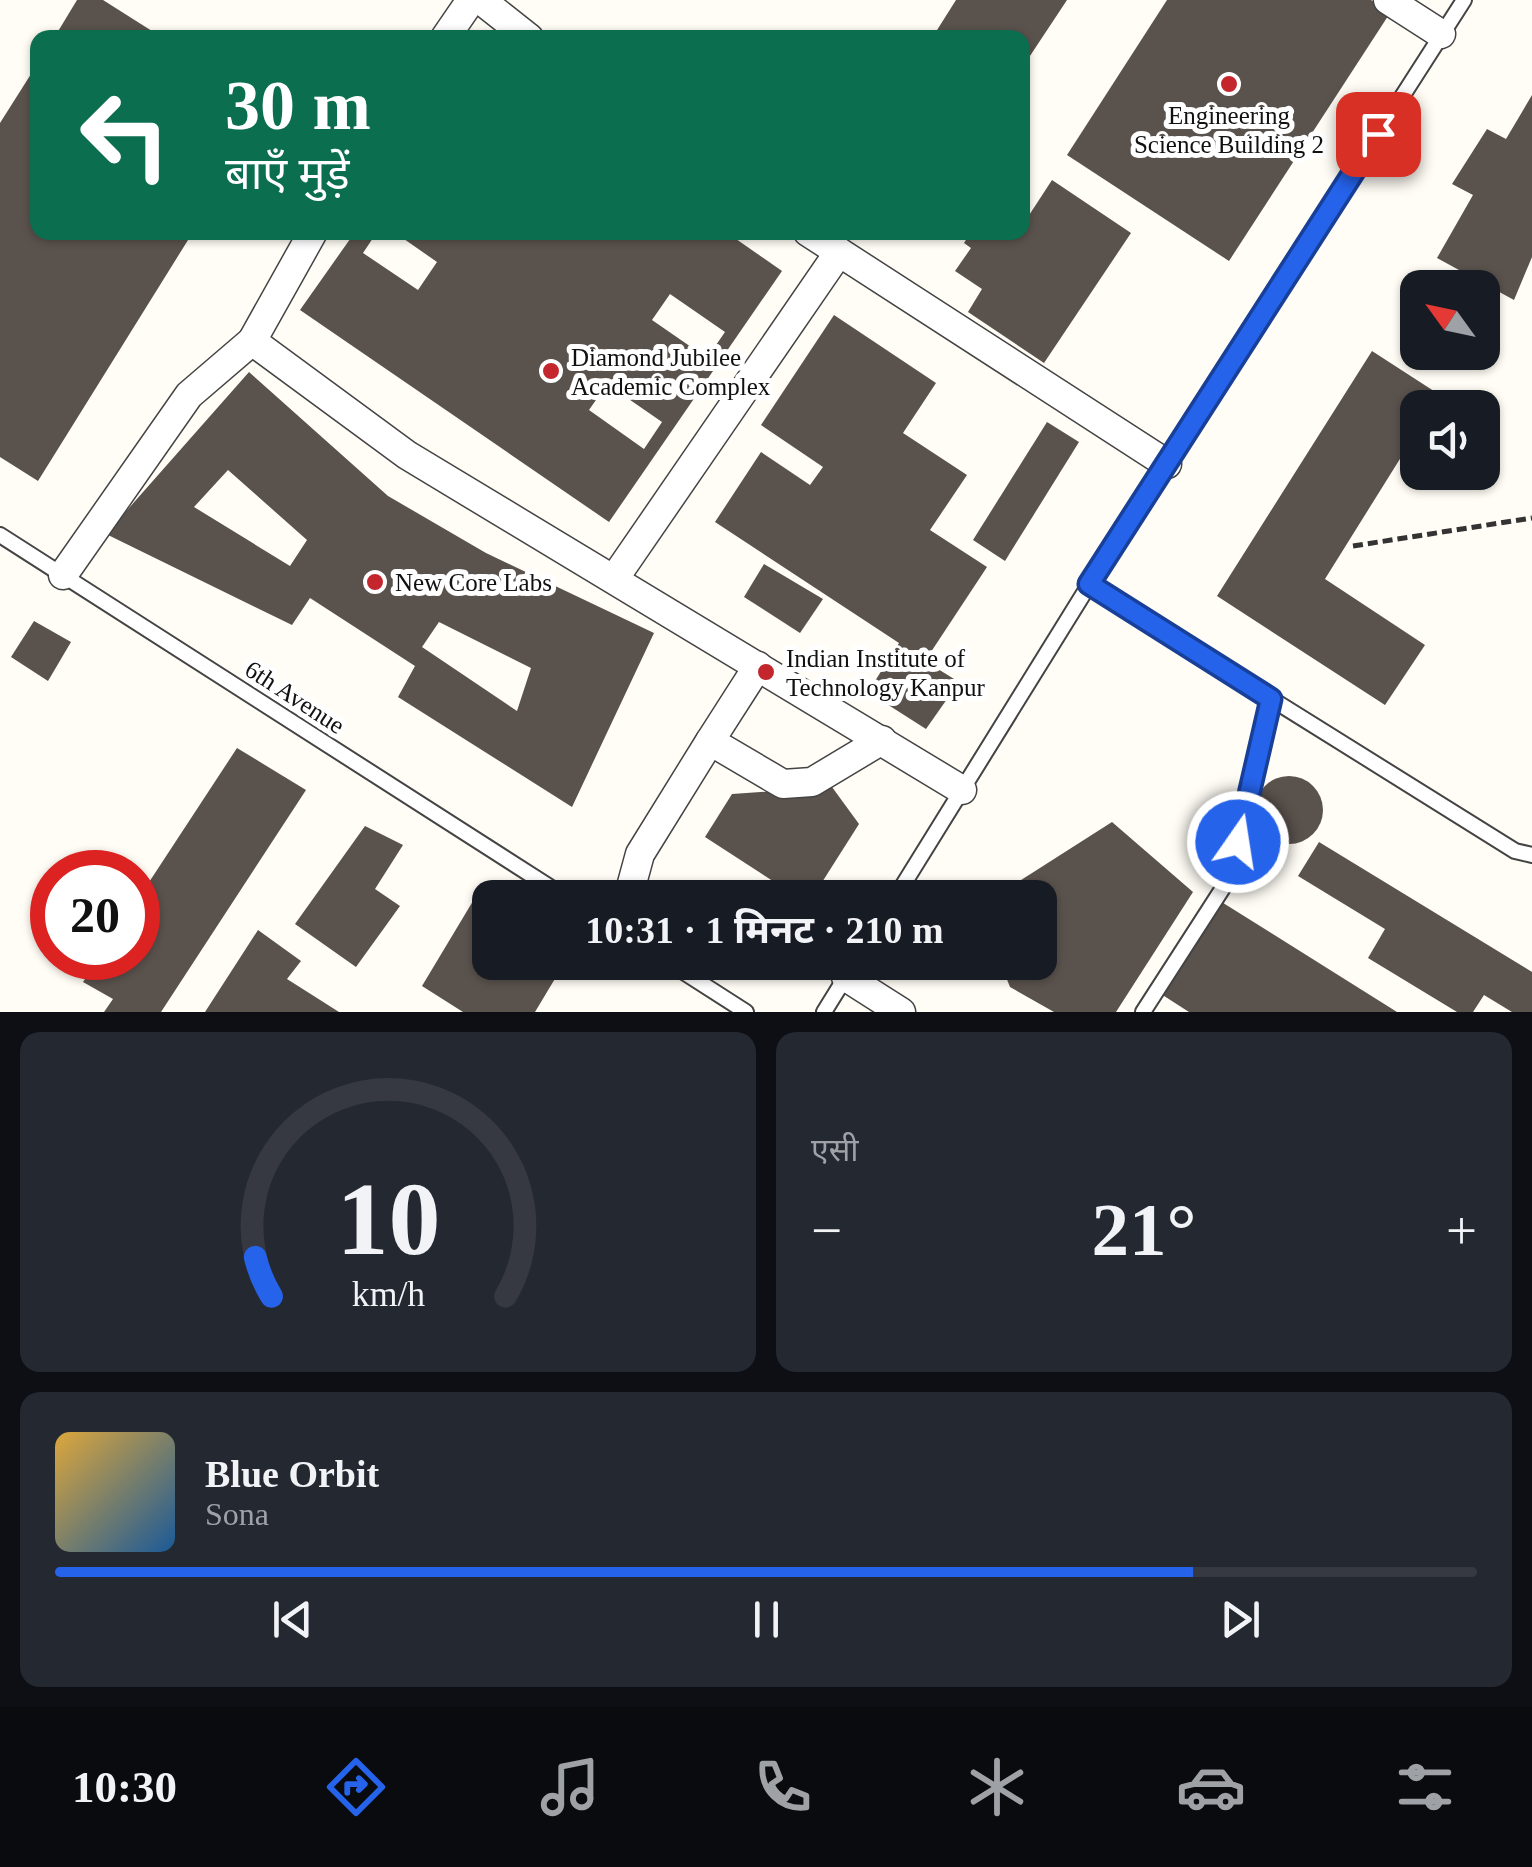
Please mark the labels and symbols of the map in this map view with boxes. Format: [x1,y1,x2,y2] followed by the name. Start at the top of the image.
[1218,73,1240,95] marker: Engineering Science Building 2
[1336,92,1421,177] pin
[1134,102,1324,158] place label: Engineering Science Building 2
[1400,270,1500,370] north arrow
[571,344,771,400] place label: Diamond Jubilee Academic Complex
[540,360,562,382] marker: Diamond Jubilee Academic Complex
[395,569,552,596] place label: New Core Labs
[364,571,386,593] marker: New Core Labs
[786,645,986,701] place label: Indian Institute of Technology Kanpur
[240,655,350,739] street label: 6th Avenue
[755,661,777,683] marker: Indian Institute of Technology Kanpur
[1186,790,1290,894] position arrow
[30,850,160,980] speed limit sign: 20

